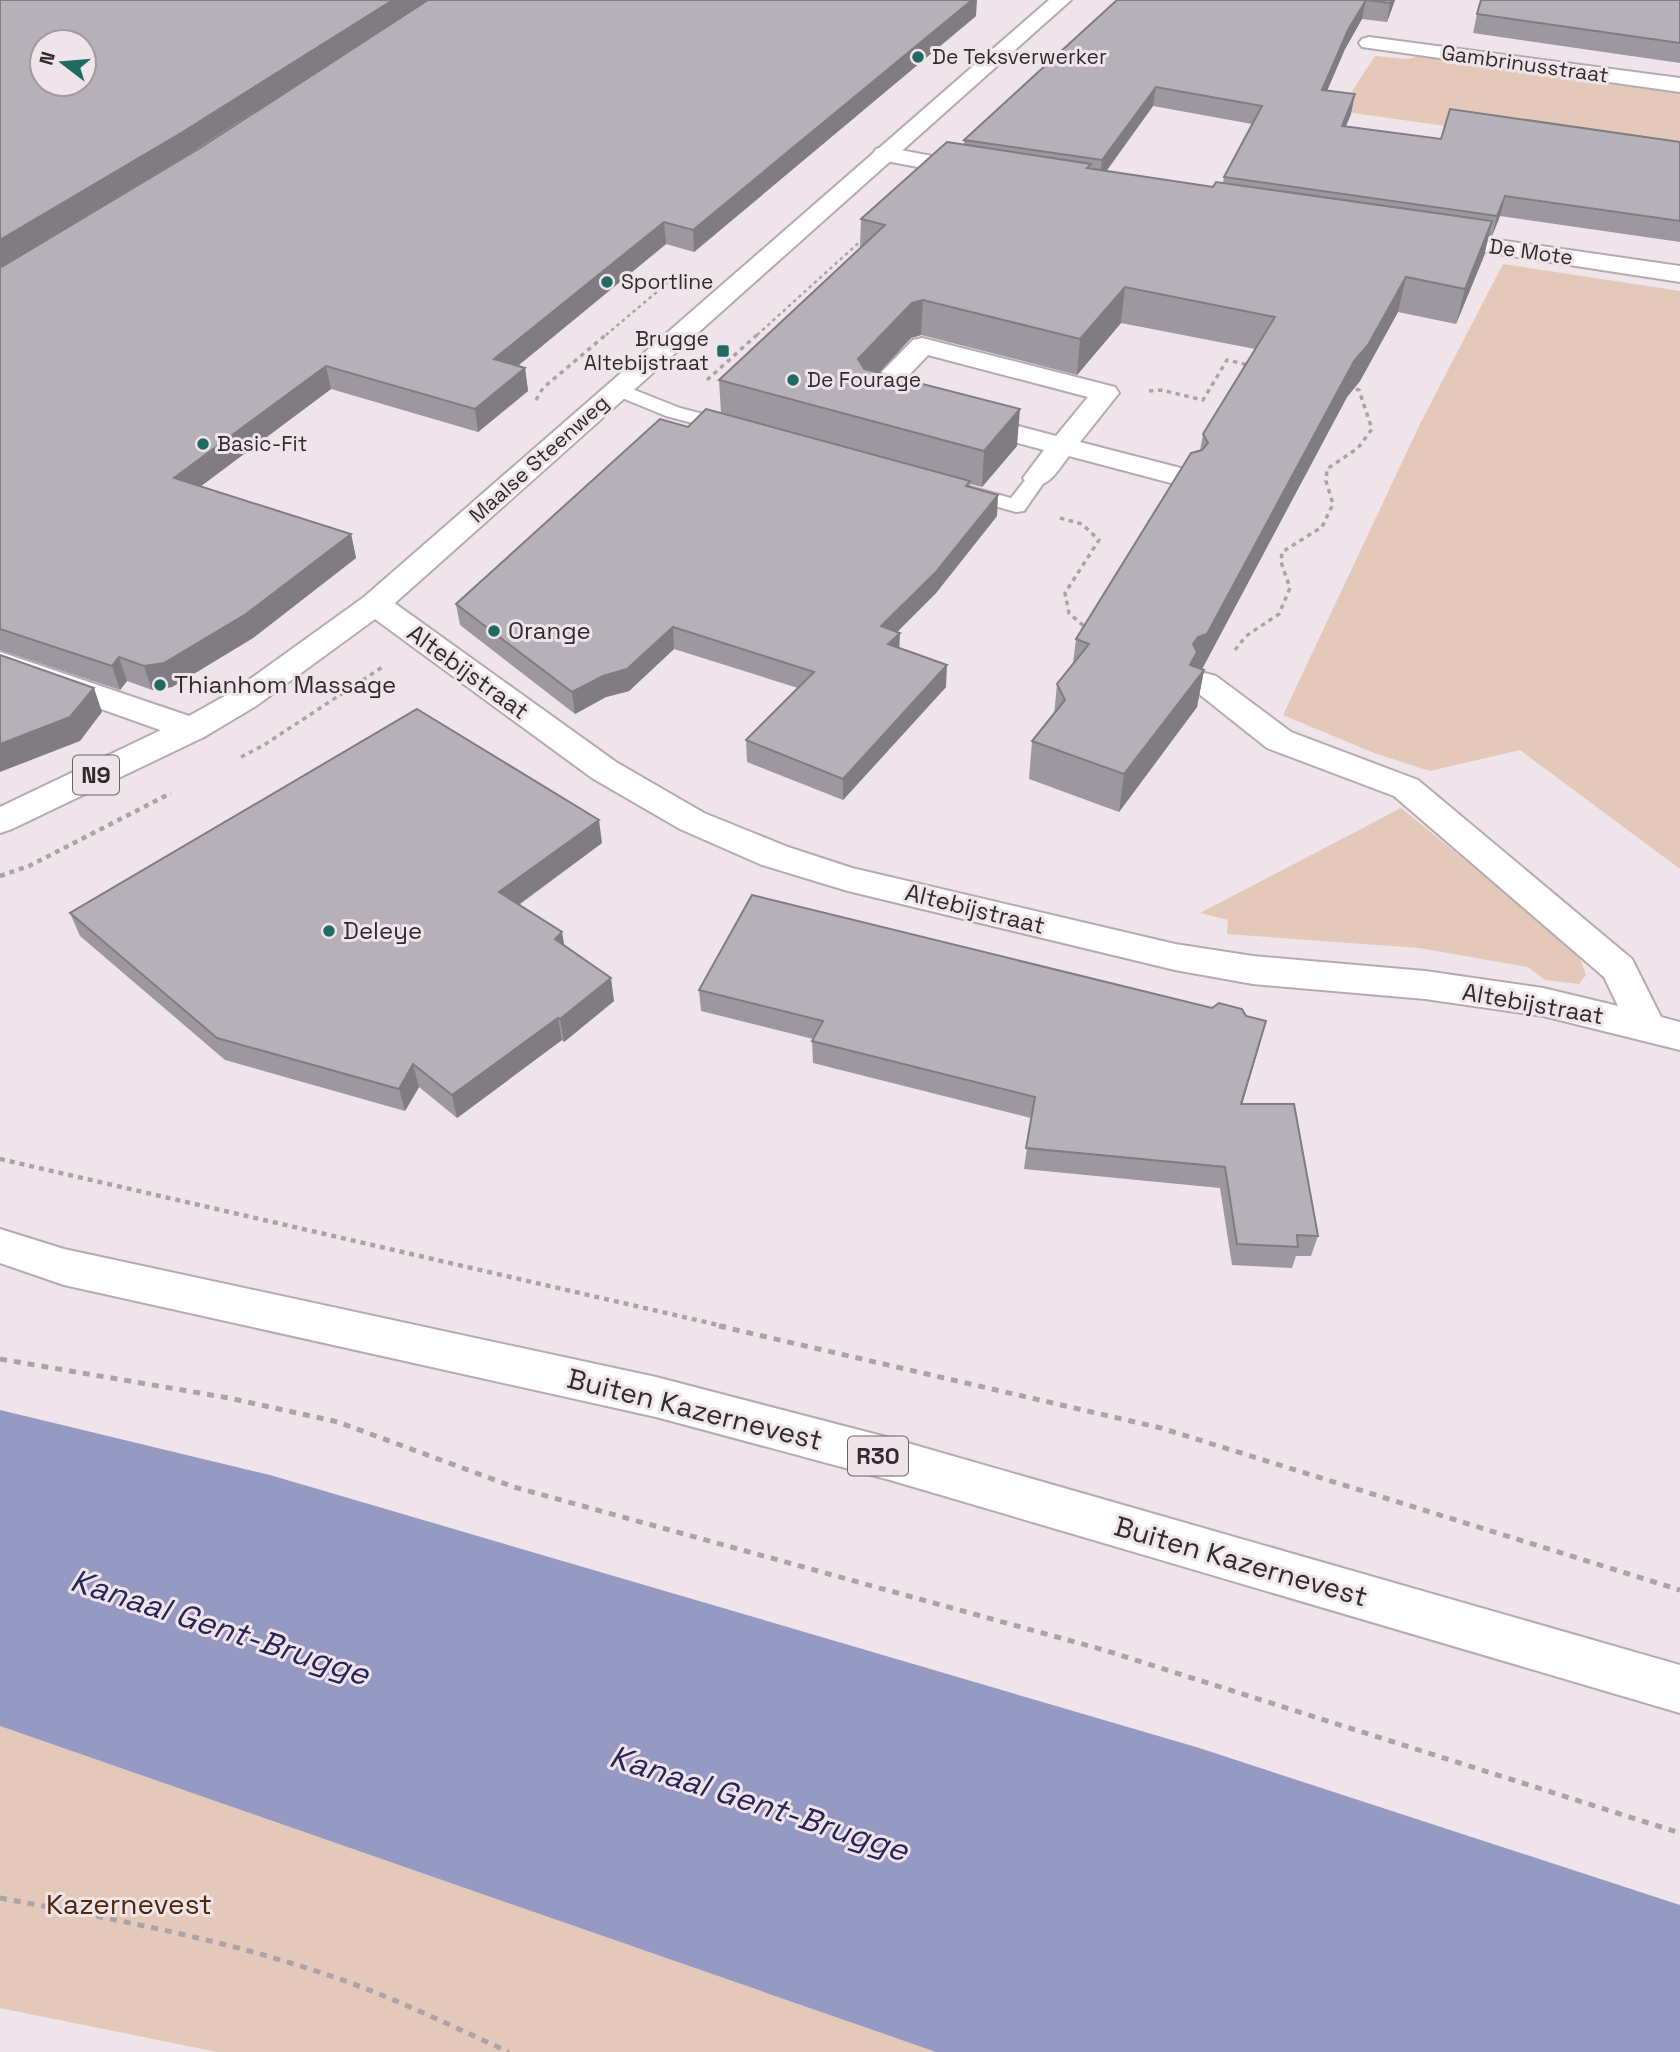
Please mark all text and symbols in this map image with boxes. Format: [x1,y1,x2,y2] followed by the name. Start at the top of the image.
[28,28,98,98] north arrow
[1440,38,1610,89] street label: Gambrinusstraat
[932,43,1107,70] place label: De Teksverwerker
[33,49,61,68] text: N
[910,49,926,65] marker: De Teksverwerker
[1487,232,1575,271] street label: De Mote
[621,268,714,295] place label: Sportline
[599,274,615,290] marker: Sportline
[584,325,709,376] place label: Brugge Altebijstraat
[715,343,731,359] marker: Brugge Altebijstraat
[807,366,921,393] place label: De Fourage
[785,372,801,388] marker: De Fourage
[463,389,614,528] street label: Maalse Steenweg
[217,430,307,457] place label: Basic-Fit
[195,436,211,452] marker: Basic-Fit
[508,615,591,646] place label: Orange
[401,617,535,726] street label: Altebijstraat
[486,623,502,639] marker: Orange
[174,669,396,700] place label: Thianhom Massage
[152,677,168,693] marker: Thianhom Massage
[73,755,119,794] road number: N9
[902,876,1048,941] street label: Altebijstraat
[343,915,422,946] place label: Deleye
[321,923,337,939] marker: Deleye
[1460,976,1606,1031] street label: Altebijstraat
[564,1360,826,1458] street label: Buiten Kazernevest
[848,1436,908,1476] road number: R30
[1110,1508,1372,1614] street label: Buiten Kazernevest
[66,1560,375,1694] water label: Kanaal Gent-Brugge
[605,1736,914,1870] water label: Kanaal Gent-Brugge
[46,1886,212,1922] park label: Kazernevest

